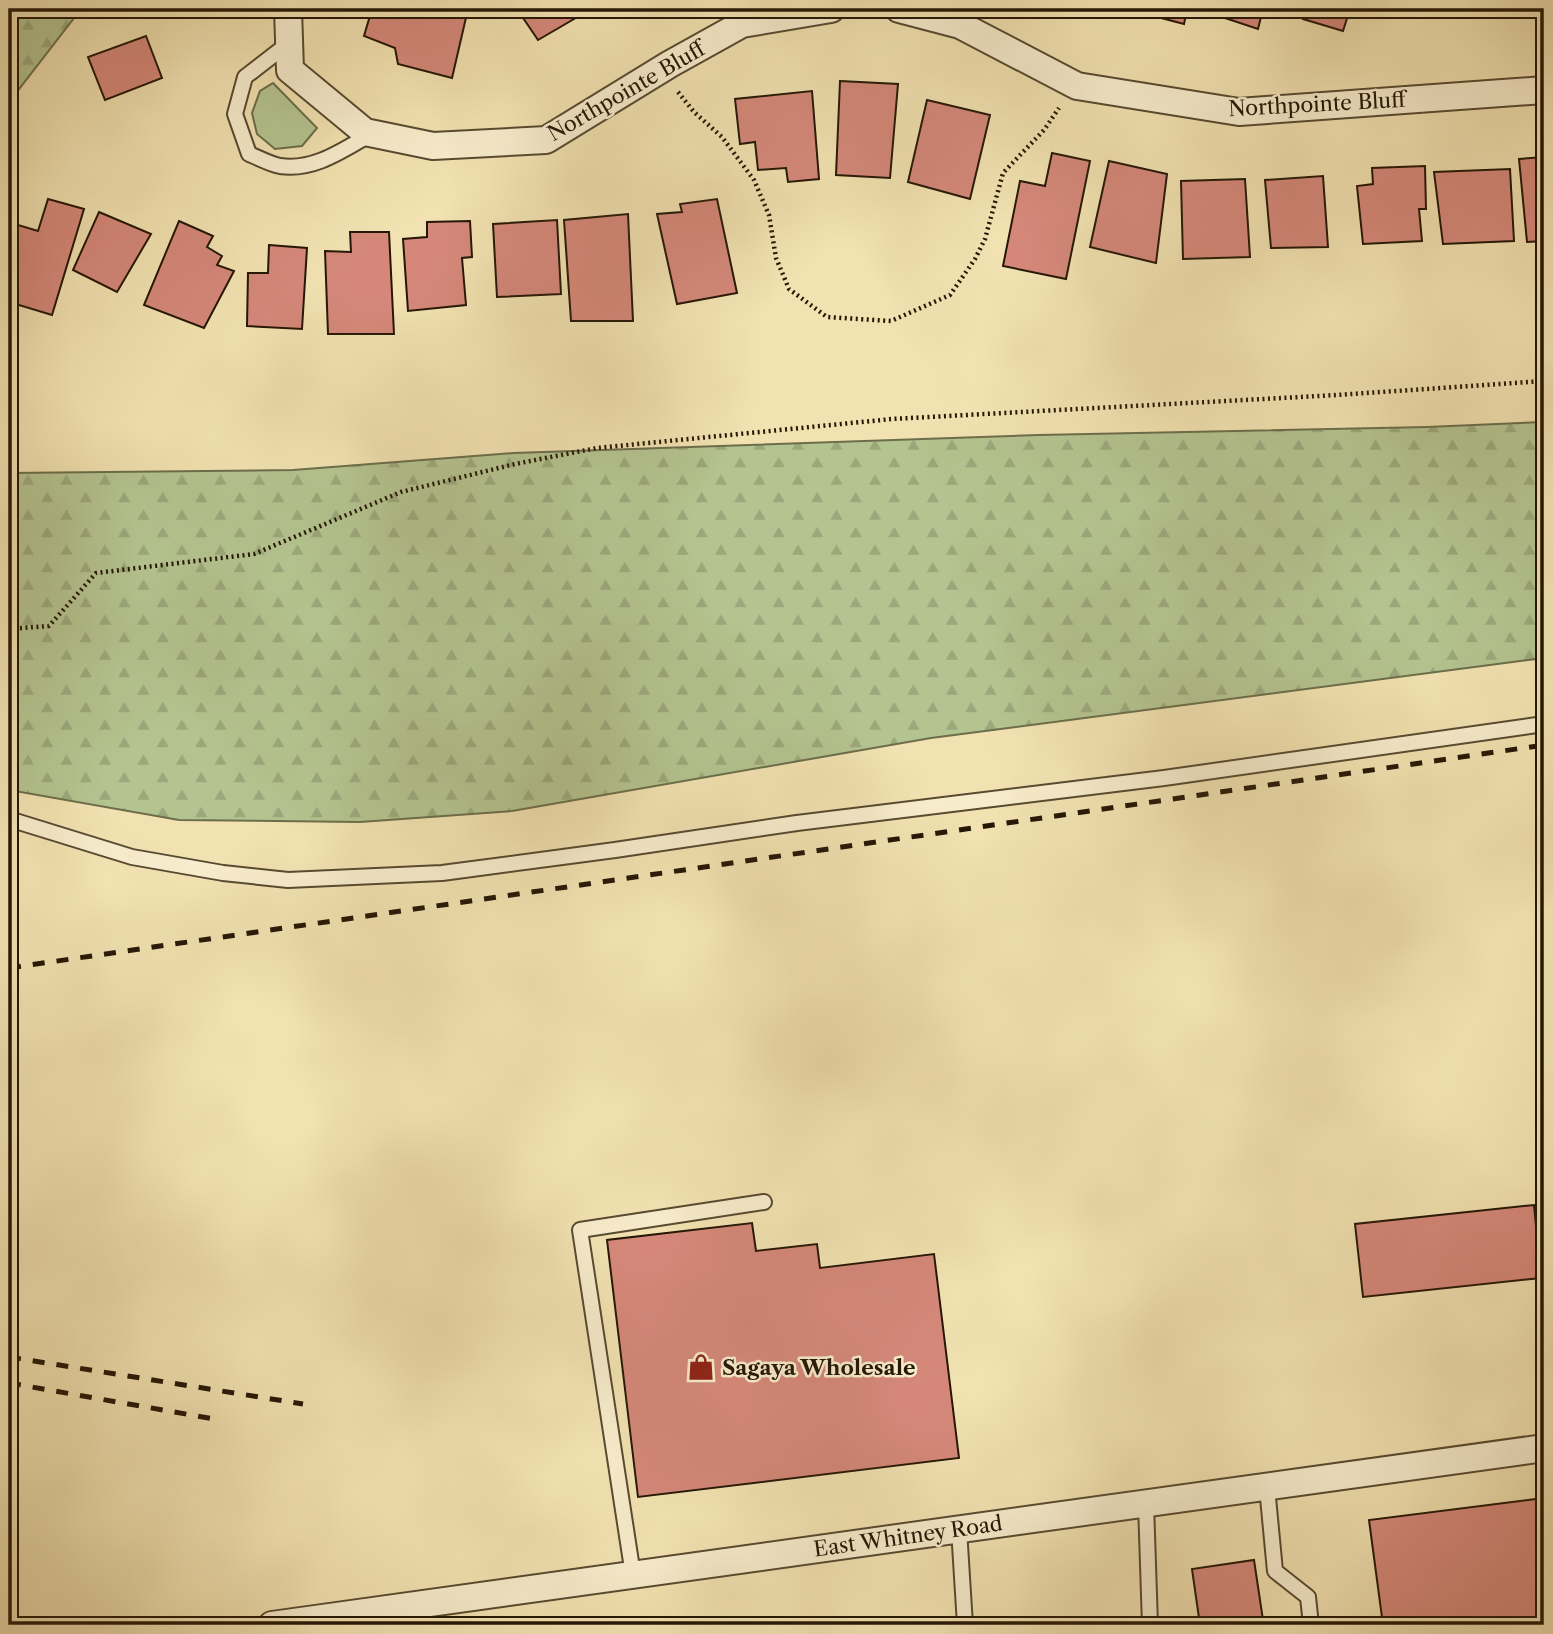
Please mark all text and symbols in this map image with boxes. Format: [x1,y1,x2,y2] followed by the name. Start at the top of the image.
[543,35,711,146] street label: Northpointe Bluff
[1228,87,1409,121] street label: Northpointe Bluff
[686,1352,716,1382] shop icon: Sagaya Wholesale
[722,1355,916,1380] place label: Sagaya Wholesale
[812,1510,1004,1562] street label: East Whitney Road

